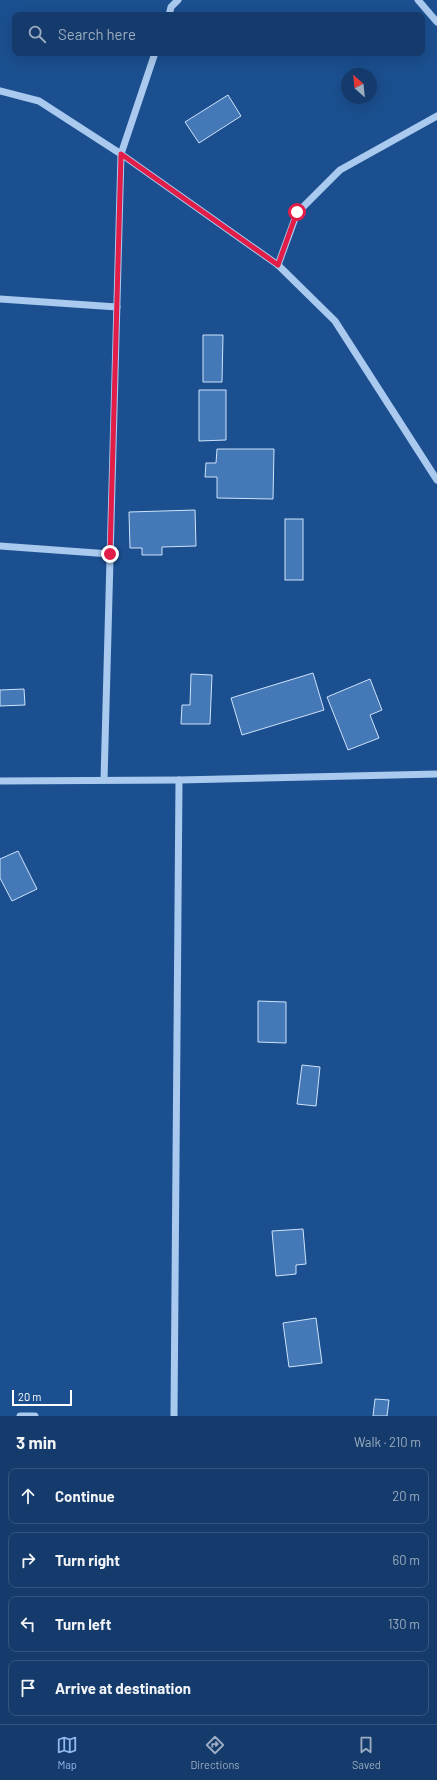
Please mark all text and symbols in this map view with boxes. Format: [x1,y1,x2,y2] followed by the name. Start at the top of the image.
[12,12,425,56] search box
[26,23,48,45] icon: search
[58,25,136,43] text: Search here
[341,68,377,104] north arrow
[288,203,306,221] route start
[101,545,119,563] route end
[12,1388,72,1407] scale bar
[18,1390,41,1403] text: 20 m
[16,1432,56,1452] text: 3 min
[354,1434,421,1450] text: Walk · 210 m
[17,1485,39,1507] icon: ahead
[55,1487,115,1505] text: Continue
[392,1488,420,1504] text: 20 m
[17,1549,39,1571] icon: right
[55,1551,120,1569] text: Turn right
[393,1552,420,1568] text: 60 m
[17,1613,39,1635] icon: left
[55,1615,111,1633] text: Turn left
[388,1616,420,1632] text: 130 m
[17,1677,39,1699] icon: arrive
[55,1679,191,1697] text: Arrive at destination
[56,1734,78,1771] tab: Map
[190,1734,240,1771] tab: Directions
[352,1734,381,1771] tab: Saved

